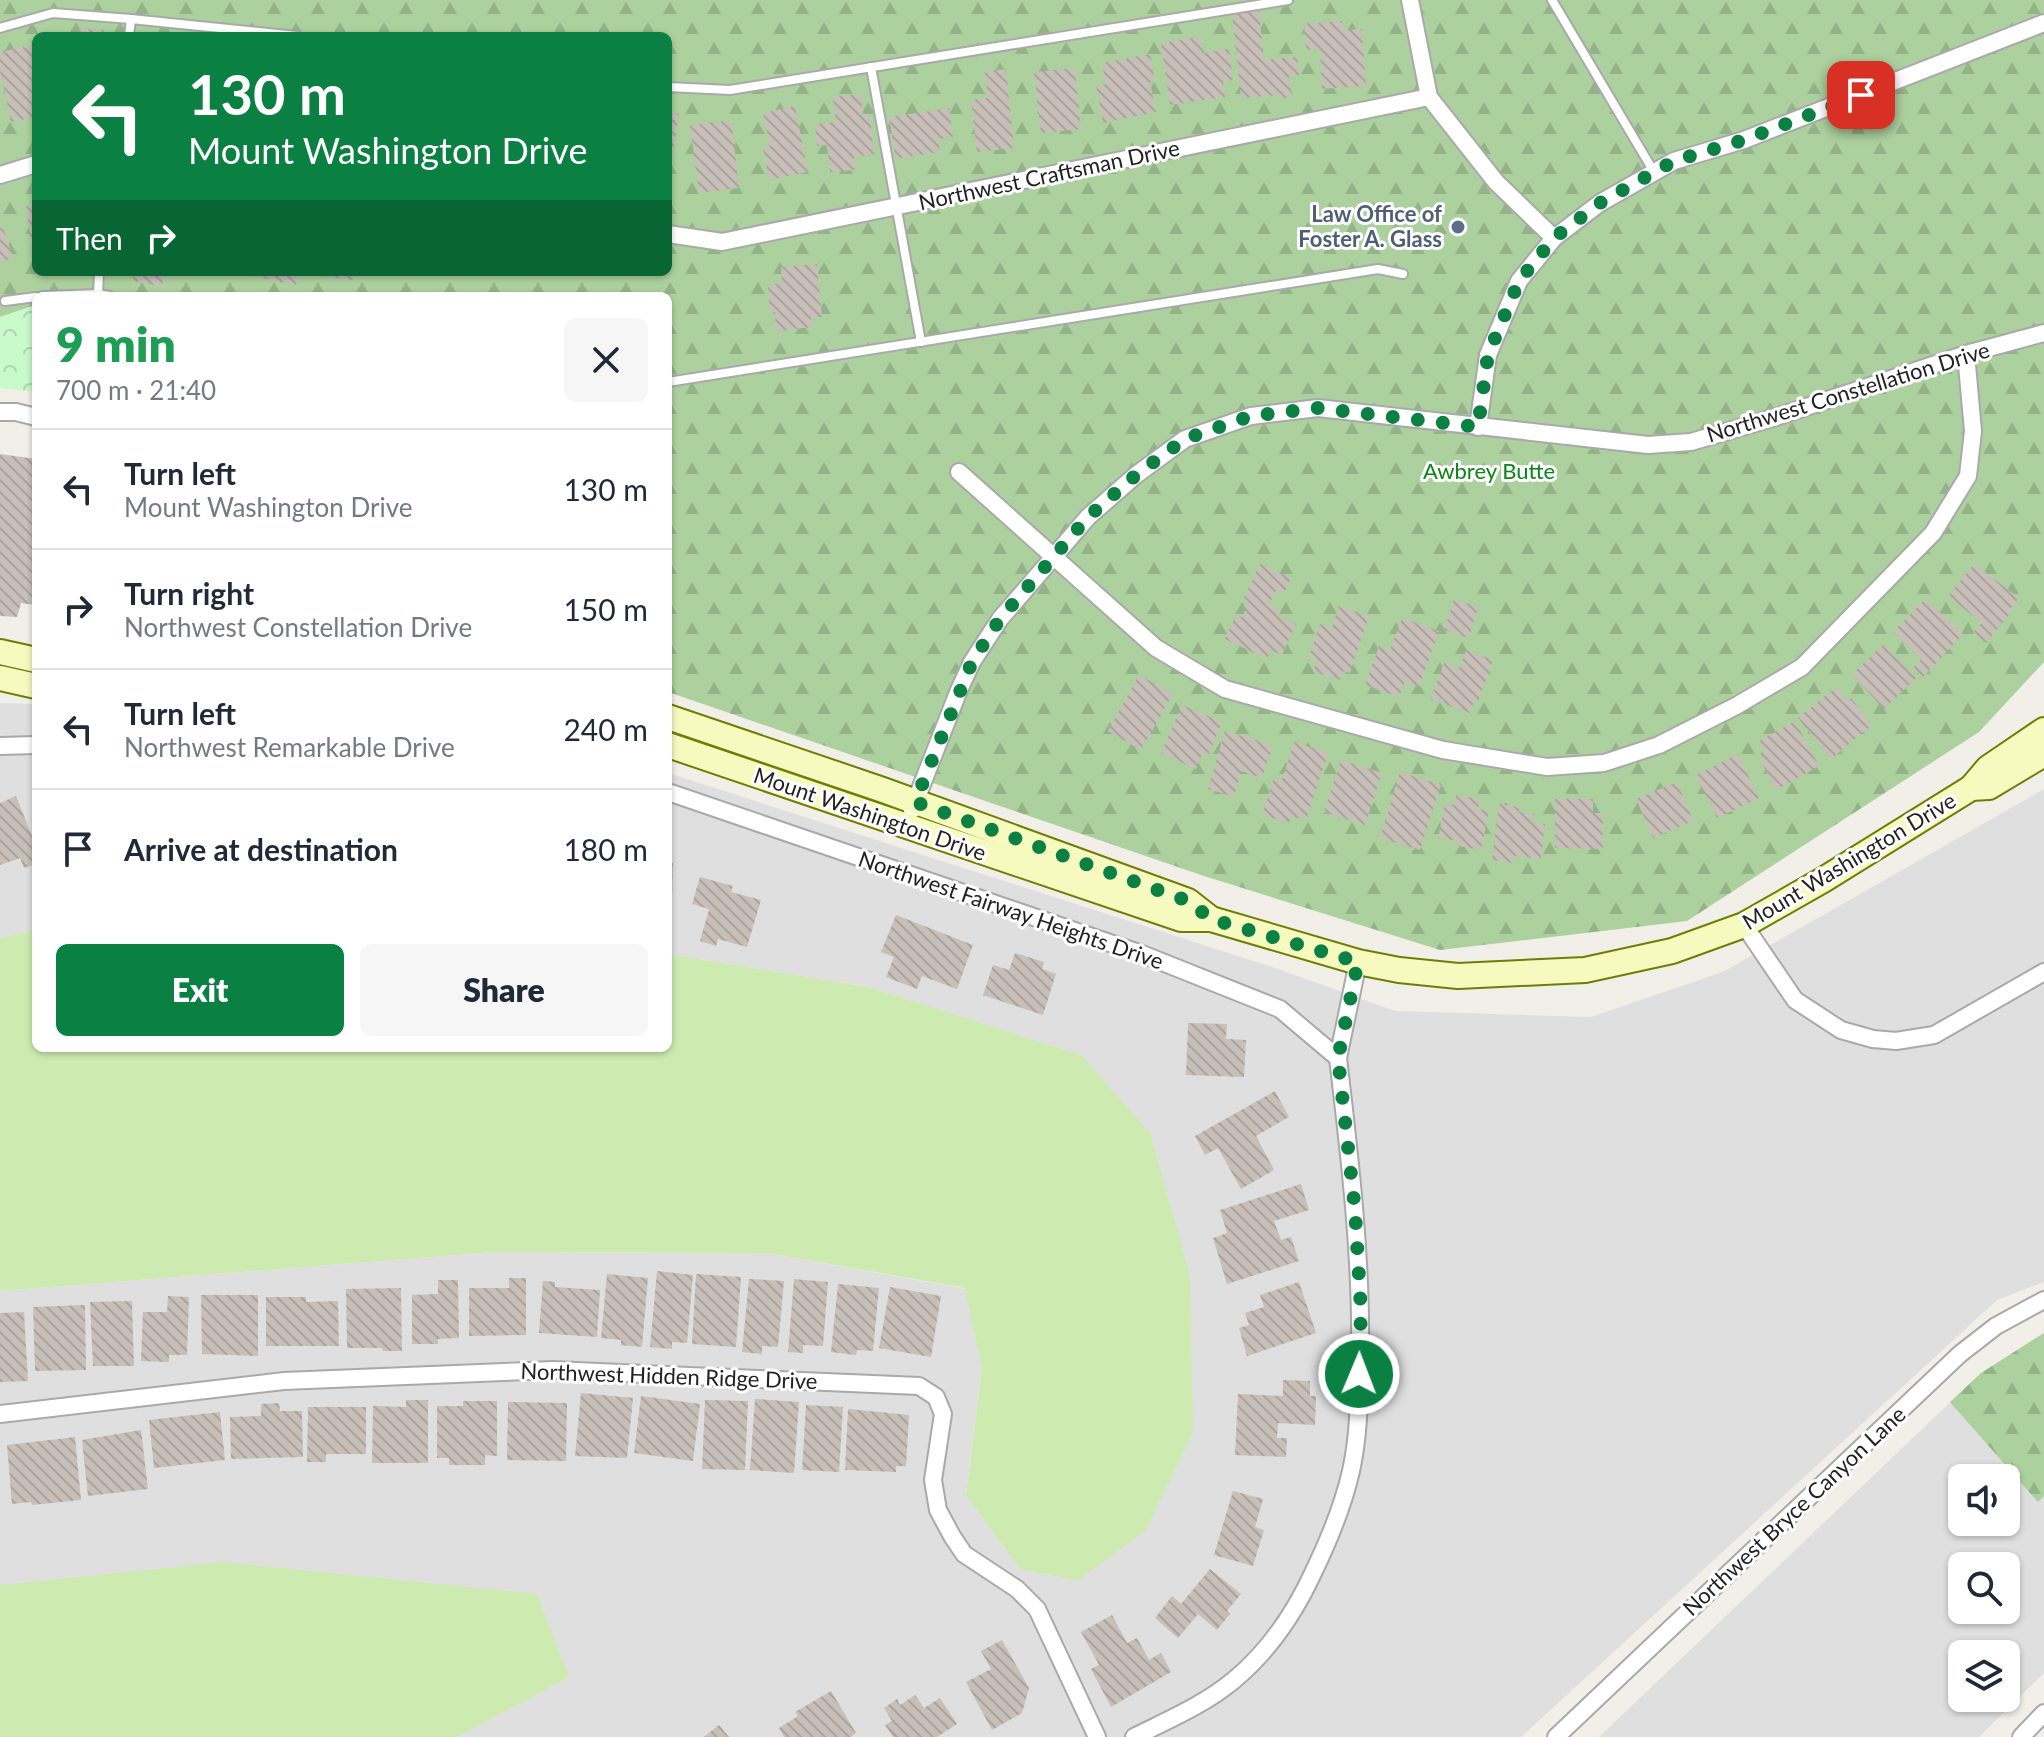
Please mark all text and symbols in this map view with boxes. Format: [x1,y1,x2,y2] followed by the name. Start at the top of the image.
[188,60,346,127] text: 130 m
[1827,61,1895,129] pin
[56,64,160,168] icon: left
[1839,73,1883,117] icon: arrive
[188,128,587,172] text: Mount Washington Drive
[916,134,1182,215] street label: Northwest Craftsman Drive
[1298,200,1442,252] place label: Law Office of Foster A. Glass
[139,216,183,260] icon: right
[1449,218,1467,236] marker: Law Office of Foster A. Glass
[56,220,123,256] text: Then
[56,315,176,372] text: 9 min
[564,318,648,402] button: close
[1703,336,1993,447] street label: Northwest Constellation Drive
[56,374,216,406] text: 700 m · 21:40
[124,455,236,491] text: Turn left
[1423,457,1555,484] park label: Awbrey Butte
[56,467,100,511] icon: left
[563,471,648,507] text: 130 m
[124,491,412,523] text: Mount Washington Drive
[124,575,254,611] text: Turn right
[56,587,100,631] icon: right
[563,591,648,627] text: 150 m
[124,611,472,643] text: Northwest Constellation Drive
[124,695,236,731] text: Turn left
[56,707,100,751] icon: left
[563,711,648,747] text: 240 m
[124,731,455,763] text: Northwest Remarkable Drive
[750,761,990,866] street label: Mount Washington Drive
[1737,786,1960,935] street label: Mount Washington Drive
[56,827,100,871] icon: arrive
[124,831,398,867] text: Arrive at destination
[563,831,648,867] text: 180 m
[855,845,1167,974] street label: Northwest Fairway Heights Drive
[56,944,344,1036] button: Exit
[360,944,648,1036] button: Share
[1317,1332,1401,1416] position arrow
[520,1357,818,1394] street label: Northwest Hidden Ridge Drive
[1677,1400,1911,1621] street label: Northwest Bryce Canyon Lane
[1948,1464,2020,1712] map controls
[1948,1464,2020,1536] button: sound
[1948,1552,2020,1624] button: search
[1948,1640,2020,1712] button: layers

